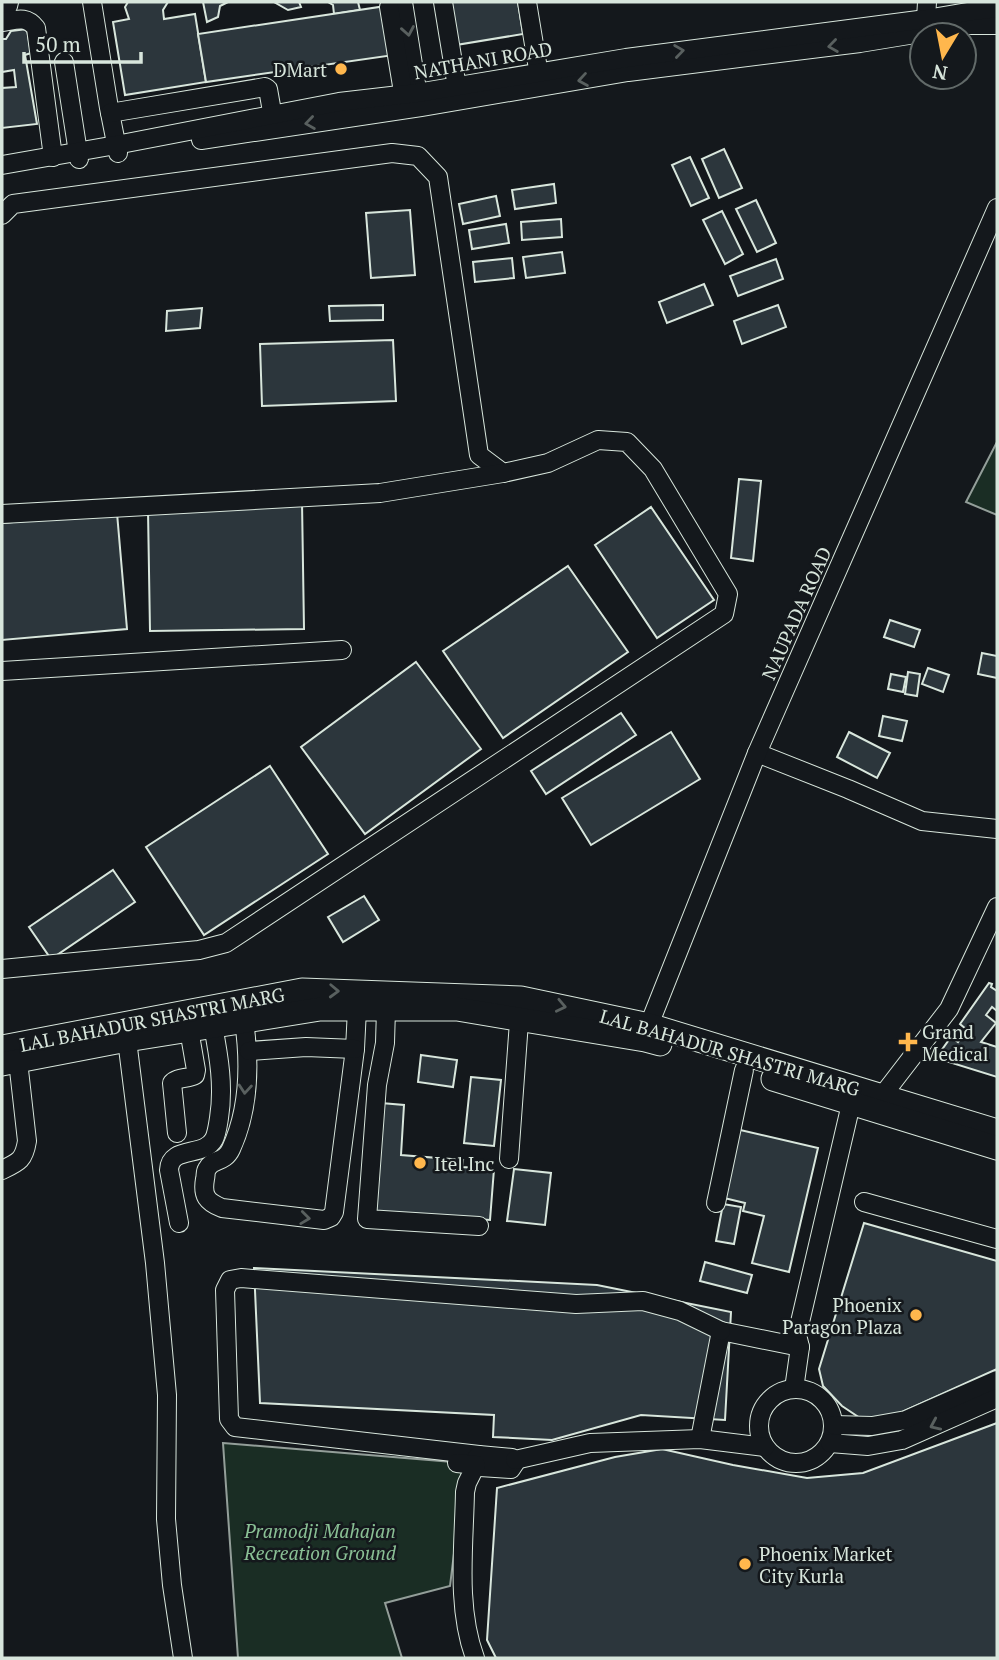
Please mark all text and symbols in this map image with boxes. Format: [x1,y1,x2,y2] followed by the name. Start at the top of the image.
[24,21,142,65] scale bar
[908,21,978,91] north arrow
[400,25,415,37] one-way arrow
[35,30,81,58] text: 50 m
[412,36,554,84] street label: NATHANI ROAD
[827,39,838,54] one-way arrow
[673,43,685,58] one-way arrow
[273,57,327,82] place label: DMart
[930,60,949,87] text: N
[333,61,349,77] marker: DMart
[577,72,589,87] one-way arrow
[304,116,316,131] one-way arrow
[755,542,837,684] street label: NAUPADA ROAD
[17,981,287,1057] street label: LAL BAHADUR SHASTRI MARG
[329,984,340,999] one-way arrow
[555,998,567,1013] one-way arrow
[597,1003,863,1101] street label: LAL BAHADUR SHASTRI MARG
[922,1019,988,1066] place label: Grand Medical
[900,1034,916,1050] marker: Grand Medical
[238,1084,253,1095] one-way arrow
[434,1151,495,1176] place label: Itel Inc
[412,1155,428,1171] marker: Itel Inc
[300,1210,311,1225] one-way arrow
[782,1292,902,1339] place label: Phoenix Paragon Plaza
[908,1307,924,1323] marker: Phoenix Paragon Plaza
[930,1417,942,1431] one-way arrow
[243,1518,397,1565] park label: Pramodji Mahajan Recreation Ground
[759,1541,893,1588] place label: Phoenix Market City Kurla
[737,1556,753,1572] marker: Phoenix Market City Kurla

